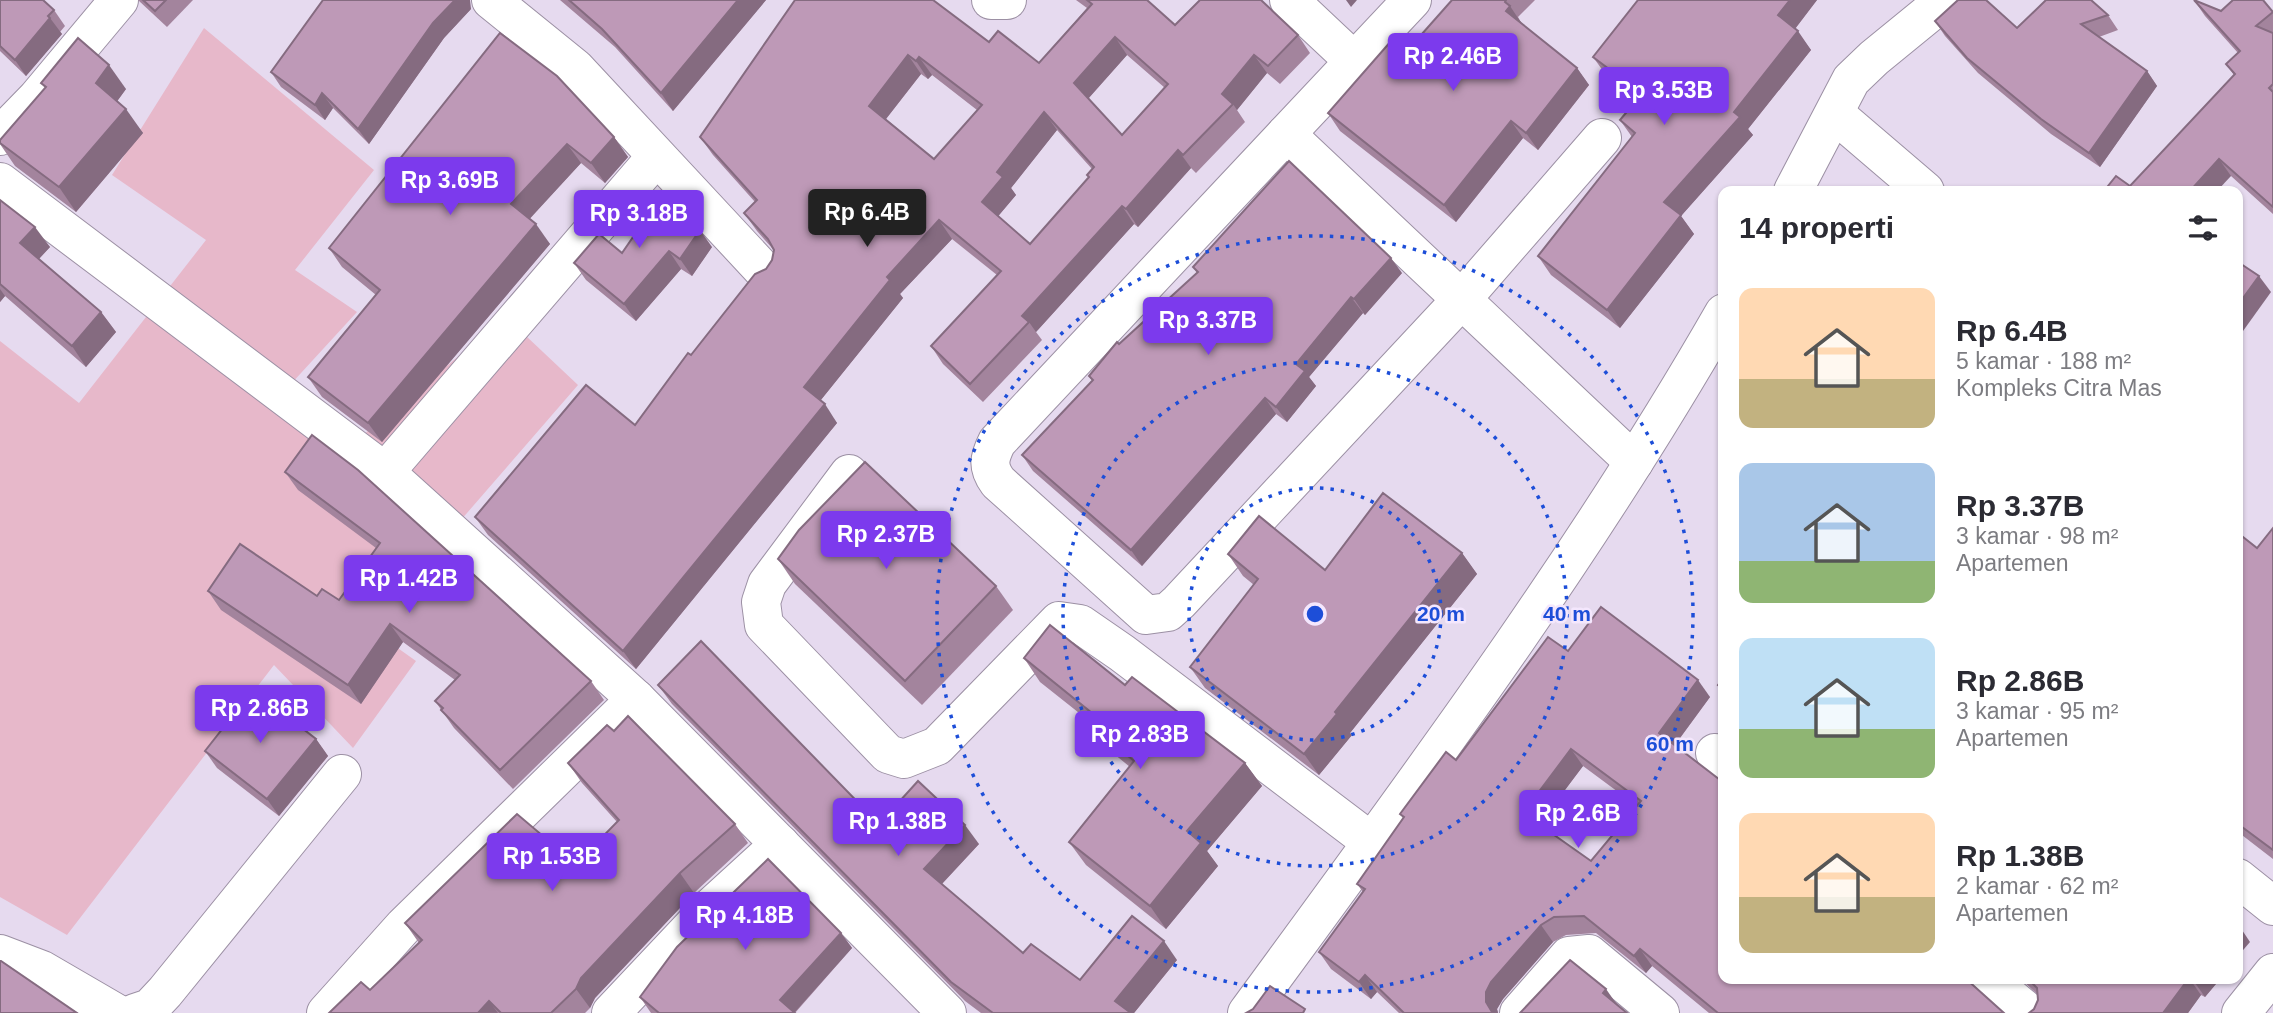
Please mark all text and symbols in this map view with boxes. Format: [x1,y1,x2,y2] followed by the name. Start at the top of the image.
[1381,34,1525,93] pin: Rp 2.46B
[1404,43,1502,69] text: Rp 2.46B
[1592,68,1736,127] pin: Rp 3.53B
[1615,77,1713,103] text: Rp 3.53B
[378,158,522,217] pin: Rp 3.69B
[401,167,499,193] text: Rp 3.69B
[567,190,711,250] pin: Rp 3.18B
[802,190,932,249] pin: Rp 6.4B
[824,199,910,225] text: Rp 6.4B
[590,200,688,226] text: Rp 3.18B
[2184,209,2222,247] icon: filters
[1739,211,1894,244] text: 14 properti
[1136,298,1280,357] pin: Rp 3.37B
[1159,307,1257,333] text: Rp 3.37B
[1956,314,2068,347] text: Rp 6.4B
[1795,316,1879,400] icon: home
[1956,348,2131,374] text: 5 kamar · 188 m²
[1956,375,2162,401] text: Kompleks Citra Mas
[1956,489,2084,522] text: Rp 3.37B
[1795,491,1879,575] icon: home
[814,512,958,571] pin: Rp 2.37B
[837,521,935,547] text: Rp 2.37B
[1956,523,2118,549] text: 3 kamar · 98 m²
[1956,550,2069,576] text: Apartemen
[337,556,481,615] pin: Rp 1.42B
[360,565,458,591] text: Rp 1.42B
[1303,602,1327,626] centre of rings
[1417,602,1465,625] text: 20 m
[1543,602,1591,625] text: 40 m
[1956,664,2084,697] text: Rp 2.86B
[1795,666,1879,750] icon: home
[188,686,332,745] pin: Rp 2.86B
[211,695,309,721] text: Rp 2.86B
[1956,698,2118,724] text: 3 kamar · 95 m²
[1068,712,1212,771] pin: Rp 2.83B
[1091,721,1189,747] text: Rp 2.83B
[1956,725,2069,751] text: Apartemen
[1646,732,1694,755] text: 60 m
[1513,790,1643,850] pin: Rp 2.6B
[826,798,970,858] pin: Rp 1.38B
[1535,800,1621,826] text: Rp 2.6B
[849,808,947,834] text: Rp 1.38B
[480,834,624,893] pin: Rp 1.53B
[1956,839,2084,872] text: Rp 1.38B
[1795,841,1879,925] icon: home
[503,843,601,869] text: Rp 1.53B
[1956,873,2118,899] text: 2 kamar · 62 m²
[673,892,817,952] pin: Rp 4.18B
[1956,900,2069,926] text: Apartemen
[696,902,794,928] text: Rp 4.18B

